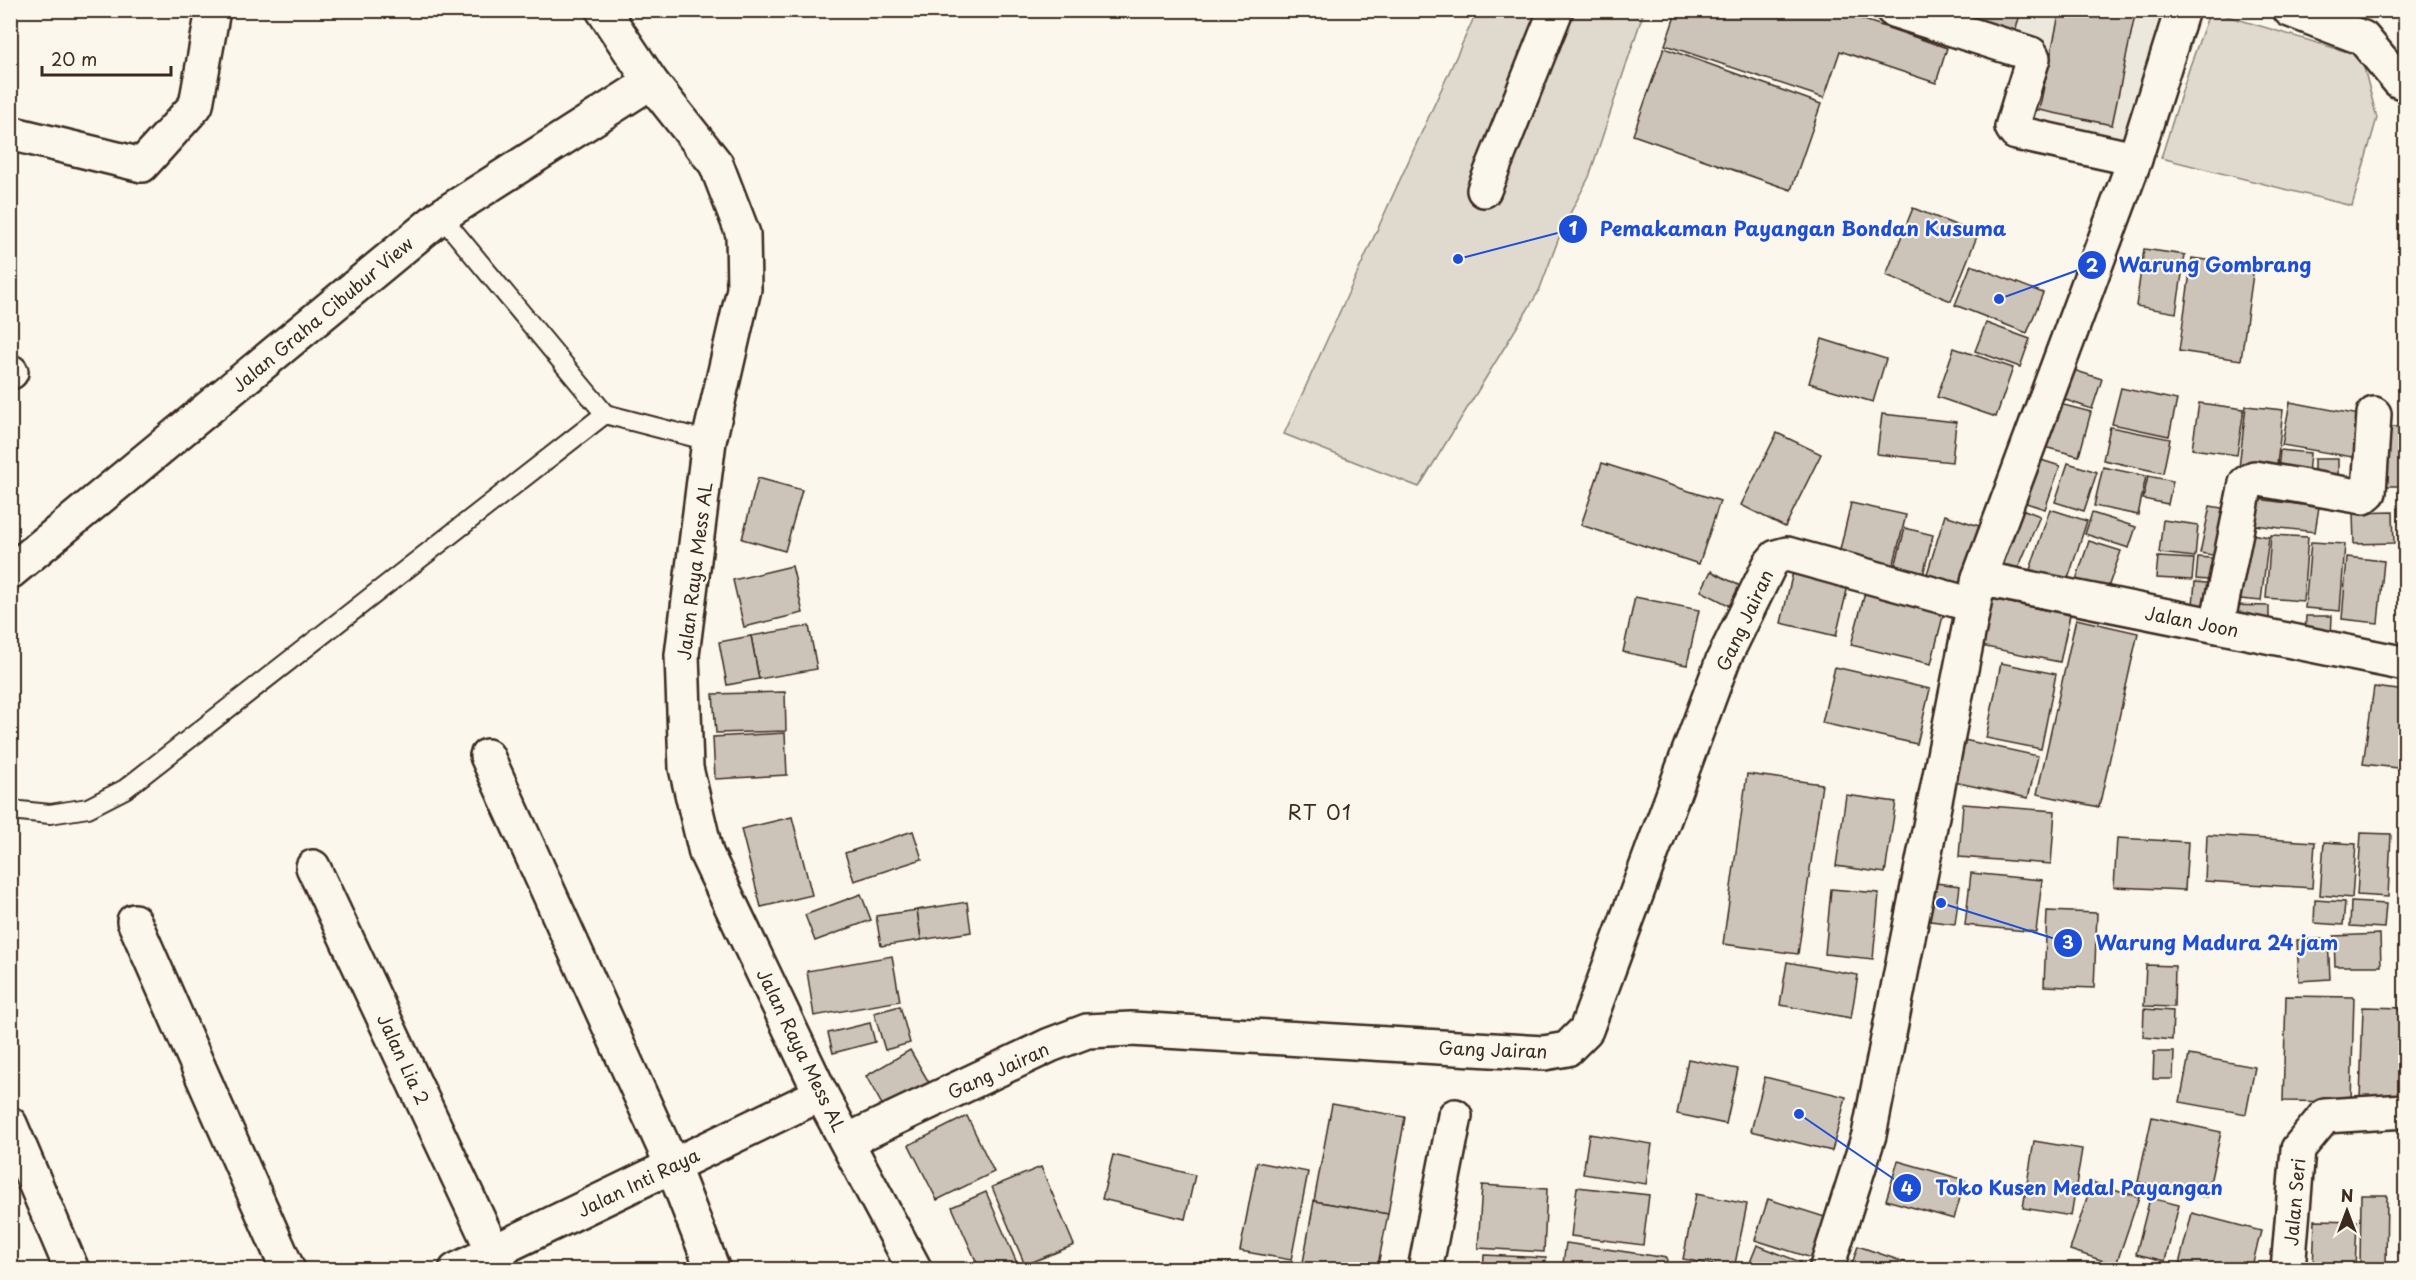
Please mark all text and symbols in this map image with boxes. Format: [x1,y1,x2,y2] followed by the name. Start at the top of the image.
[42,39,171,77] scale bar
[51,45,97,72] text: 20 m
[1558,210,2018,248] callout: Pemakaman Payangan Bondan Kusuma
[1600,213,2007,243] text: Pemakaman Payangan Bondan Kusuma
[1569,214,1578,241] text: 1
[225,230,419,398] street label: Jalan Graha Cibubur View
[2077,246,2323,284] callout: Warung Gombrang
[2119,249,2311,279] text: Warung Gombrang
[2086,251,2099,278] text: 2
[670,481,718,661] street label: Jalan Raya Mess AL
[1709,565,1779,675] street label: Gang Jairan
[2143,599,2241,643] street label: Jalan Joon
[1288,797,1352,827] district label: RT 01
[2053,924,2352,962] callout: Warung Madura 24 jam
[2096,927,2338,957] text: Warung Madura 24 jam
[2062,928,2074,955] text: 3
[751,964,853,1136] street label: Jalan Raya Mess AL
[371,1009,437,1109] street label: Jalan Lia 2
[1438,1034,1548,1064] street label: Gang Jairan
[943,1035,1053,1105] street label: Gang Jairan
[573,1141,704,1223] street label: Jalan Inti Raya
[2277,1157,2311,1247] street label: Jalan Seri
[1892,1169,2235,1207] callout: Toko Kusen Medal Payangan
[1935,1172,2223,1202] text: Toko Kusen Medal Payangan
[1901,1174,1913,1201] text: 4
[2317,1181,2377,1241] north arrow
[2341,1183,2353,1207] text: N

